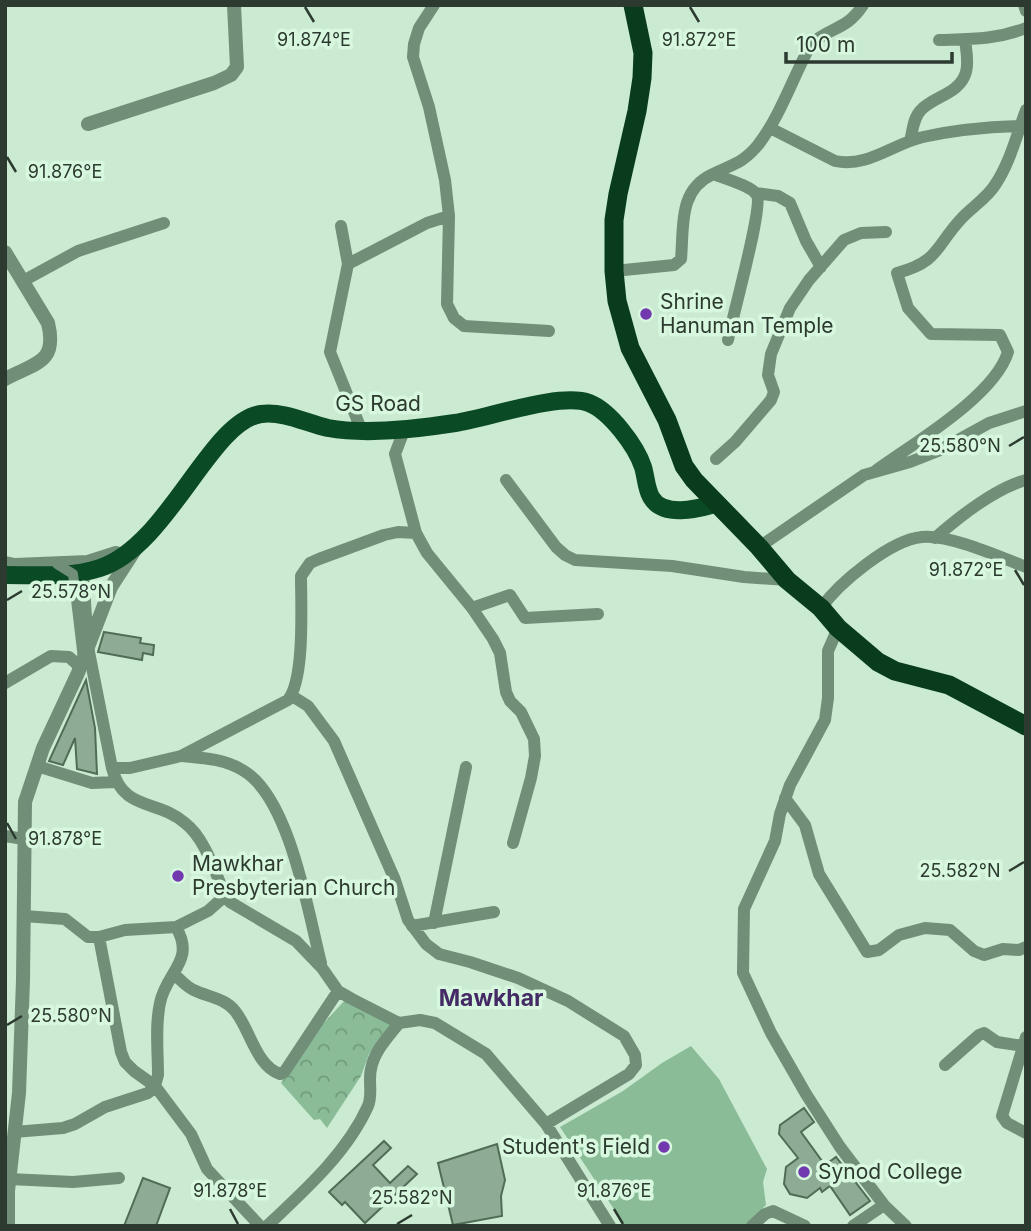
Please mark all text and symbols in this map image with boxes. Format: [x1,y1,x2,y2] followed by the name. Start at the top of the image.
[786,21,952,65] scale bar
[277,29,351,50] text: 91.874°E
[662,29,736,50] text: 91.872°E
[796,32,855,57] text: 100 m
[28,161,102,182] text: 91.876°E
[660,289,833,338] place label: Shrine Hanuman Temple
[638,306,654,322] marker: Shrine Hanuman Temple
[335,391,421,416] street label: GS Road
[919,435,1001,456] text: 25.580°N
[929,559,1003,580] text: 91.872°E
[31,581,111,602] text: 25.578°N
[28,828,102,849] text: 91.878°E
[192,851,395,900] place label: Mawkhar Presbyterian Church
[919,860,1001,881] text: 25.582°N
[170,868,186,884] marker: Mawkhar Presbyterian Church
[439,984,543,1012] district label: Mawkhar
[30,1005,112,1026] text: 25.580°N
[502,1134,650,1159] place label: Student's Field
[656,1139,672,1155] marker: Student's Field
[818,1159,963,1184] place label: Synod College
[796,1164,812,1180] marker: Synod College
[193,1180,267,1201] text: 91.878°E
[577,1180,651,1201] text: 91.876°E
[371,1187,453,1208] text: 25.582°N

